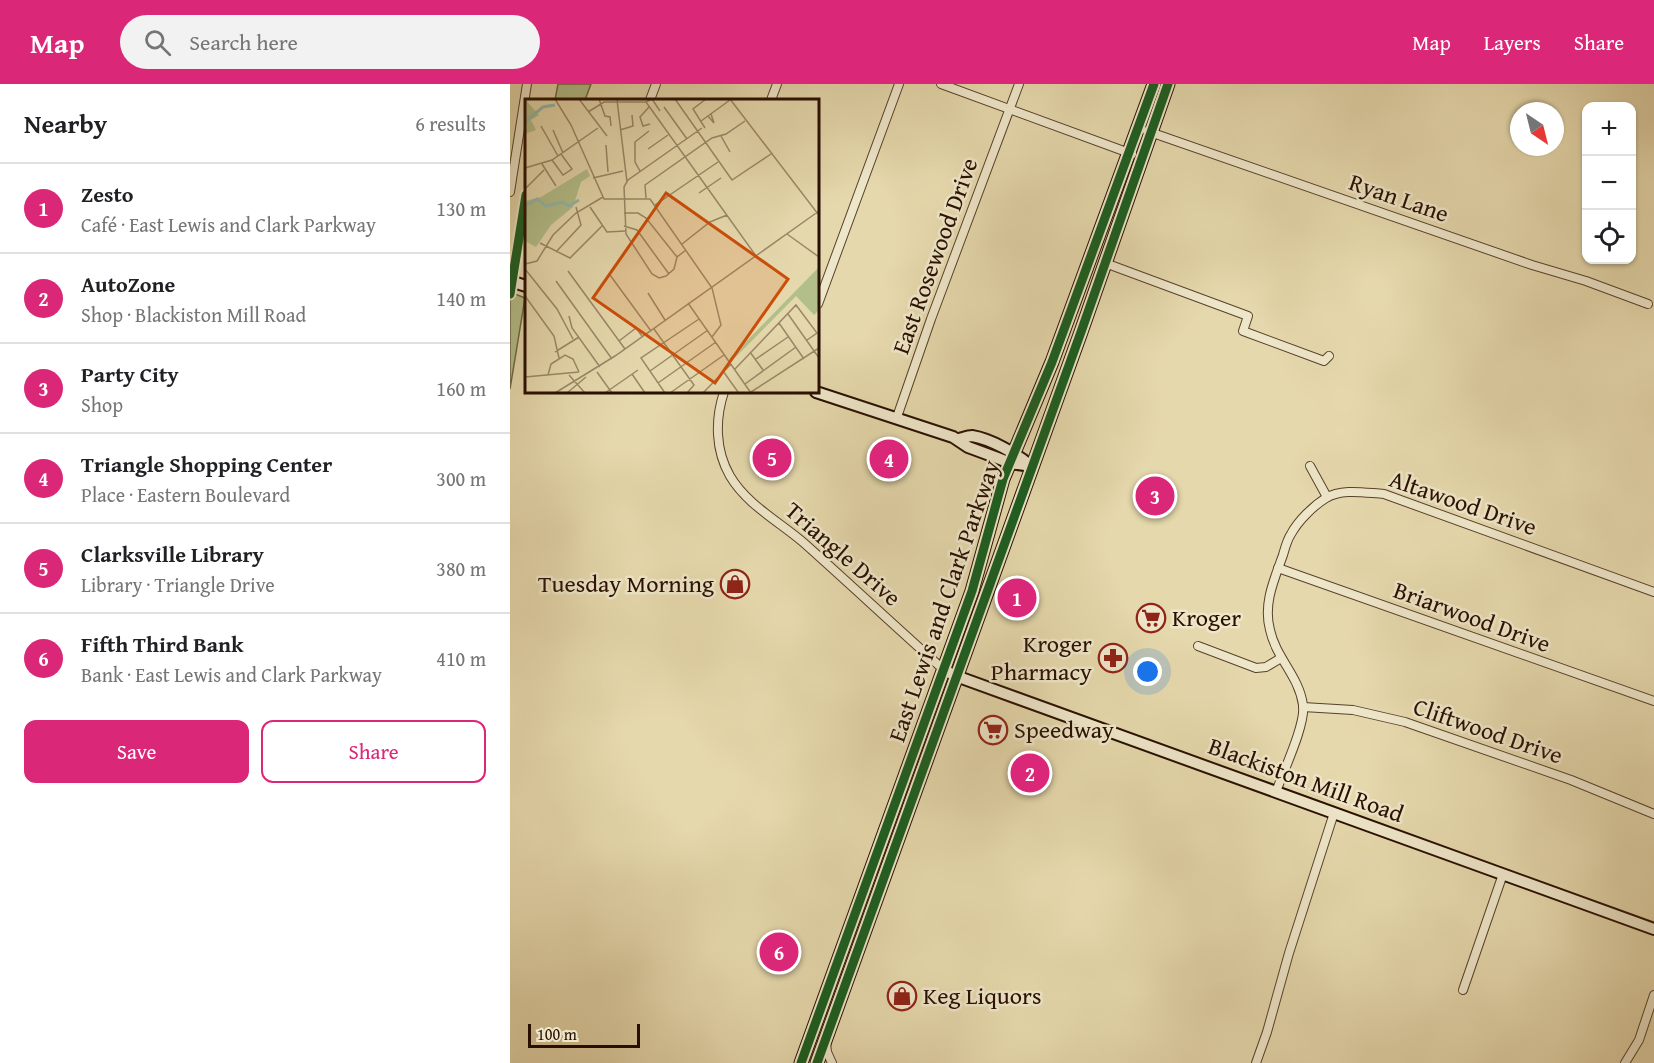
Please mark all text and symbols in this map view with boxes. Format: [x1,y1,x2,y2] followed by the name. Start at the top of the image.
[120,15,540,69] search box
[30,22,84,63] text: Map
[141,26,174,59] icon: search
[189,26,298,58] text: Search here
[1412,27,1451,58] text: Map
[1484,27,1541,58] text: Layers
[1574,27,1624,58] text: Share
[525,99,819,393] inset map
[1510,102,1564,156] north arrow
[1582,102,1636,264] map controls
[1582,102,1636,156] button: +
[24,104,107,143] text: Nearby
[415,109,486,138] text: 6 results
[883,153,986,359] street label: East Rosewood Drive
[1582,156,1636,210] button: −
[1345,164,1454,231] street label: Ryan Lane
[81,178,133,210] text: Zesto
[38,194,49,223] text: 1
[436,194,486,223] text: 130 m
[81,210,376,239] text: Café · East Lewis and Clark Parkway
[1582,210,1636,264] button: locate
[81,268,175,300] text: AutoZone
[38,284,49,313] text: 2
[436,284,486,313] text: 140 m
[81,300,306,329] text: Shop · Blackiston Mill Road
[81,358,179,390] text: Party City
[38,374,49,403] text: 3
[436,374,486,403] text: 160 m
[81,390,123,419] text: Shop
[752,436,792,481] pin: 5
[870,436,908,482] pin: 4
[81,448,332,480] text: Triangle Shopping Center
[879,455,1008,746] street label: East Lewis and Clark Parkway
[1385,461,1542,544] street label: Altawood Drive
[38,464,49,493] text: 4
[436,464,486,493] text: 300 m
[1136,474,1174,518] pin: 3
[81,480,290,509] text: Place · Eastern Boulevard
[778,493,909,614] street label: Triangle Drive
[81,538,264,570] text: Clarksville Library
[38,554,49,583] text: 5
[436,554,486,583] text: 380 m
[538,566,714,601] place label: Tuesday Morning
[719,568,751,600] shop icon: Tuesday Morning
[81,570,275,599] text: Library · Triangle Drive
[1389,572,1555,661] street label: Briarwood Drive
[998,576,1036,620] pin: 1
[1172,600,1241,635] place label: Kroger
[1135,602,1167,634] supermarket icon: Kroger
[991,626,1092,689] place label: Kroger Pharmacy
[81,628,244,660] text: Fifth Third Bank
[1097,642,1129,674] pharmacy icon: Kroger Pharmacy
[38,644,49,673] text: 6
[436,644,486,673] text: 410 m
[1133,657,1162,686] your location
[81,660,382,689] text: Bank · East Lewis and Clark Parkway
[1409,689,1568,772] street label: Cliftwood Drive
[1014,712,1114,747] place label: Speedway
[977,714,1009,746] supermarket icon: Speedway
[24,720,249,783] button: Save
[261,720,486,783] button: Share
[1204,728,1409,831] street label: Blackiston Mill Road
[1010,750,1050,796] pin: 2
[760,930,798,974] pin: 6
[923,978,1041,1013] place label: Keg Liquors
[886,980,918,1012] shop icon: Keg Liquors
[528,1021,640,1048] scale bar
[537,1022,577,1046] text: 100 m

